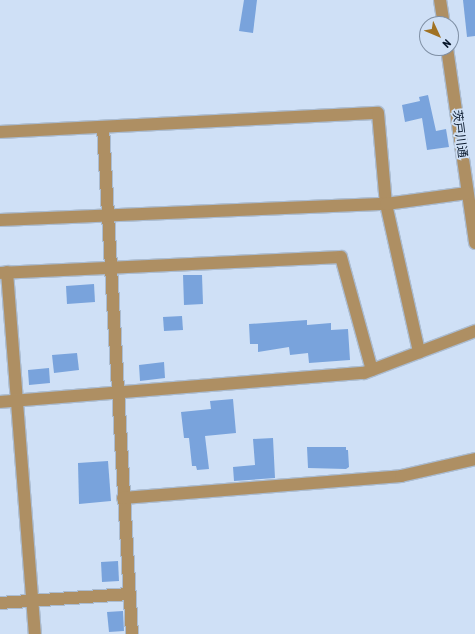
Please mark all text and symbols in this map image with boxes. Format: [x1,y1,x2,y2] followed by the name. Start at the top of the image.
[419,16,459,56] north arrow
[440,37,453,50] text: N
[449,109,469,159] street label: 茨戸川通

